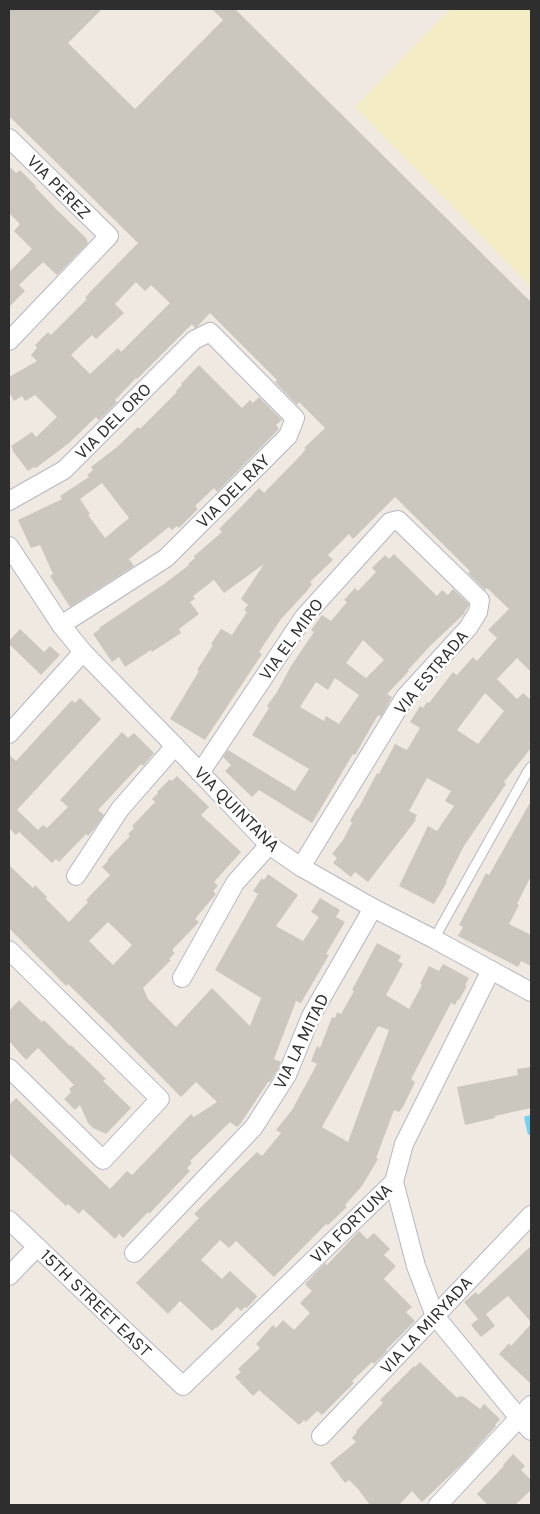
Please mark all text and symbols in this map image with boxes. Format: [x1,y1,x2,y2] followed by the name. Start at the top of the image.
[22,150,96,224] street label: VIA PEREZ
[70,378,156,464] street label: VIA DEL ORO
[192,449,275,532] street label: VIA DEL RAY
[254,594,328,684] street label: VIA EL MIRO
[389,625,473,719] street label: VIA ESTRADA
[190,762,284,856] street label: VIA QUINTANA
[268,990,334,1092] street label: VIA LA MITAD
[305,1179,397,1267] street label: VIA FORTUNA
[36,1244,156,1362] street label: 15TH STREET EAST
[375,1272,477,1378] street label: VIA LA MIRYADA

